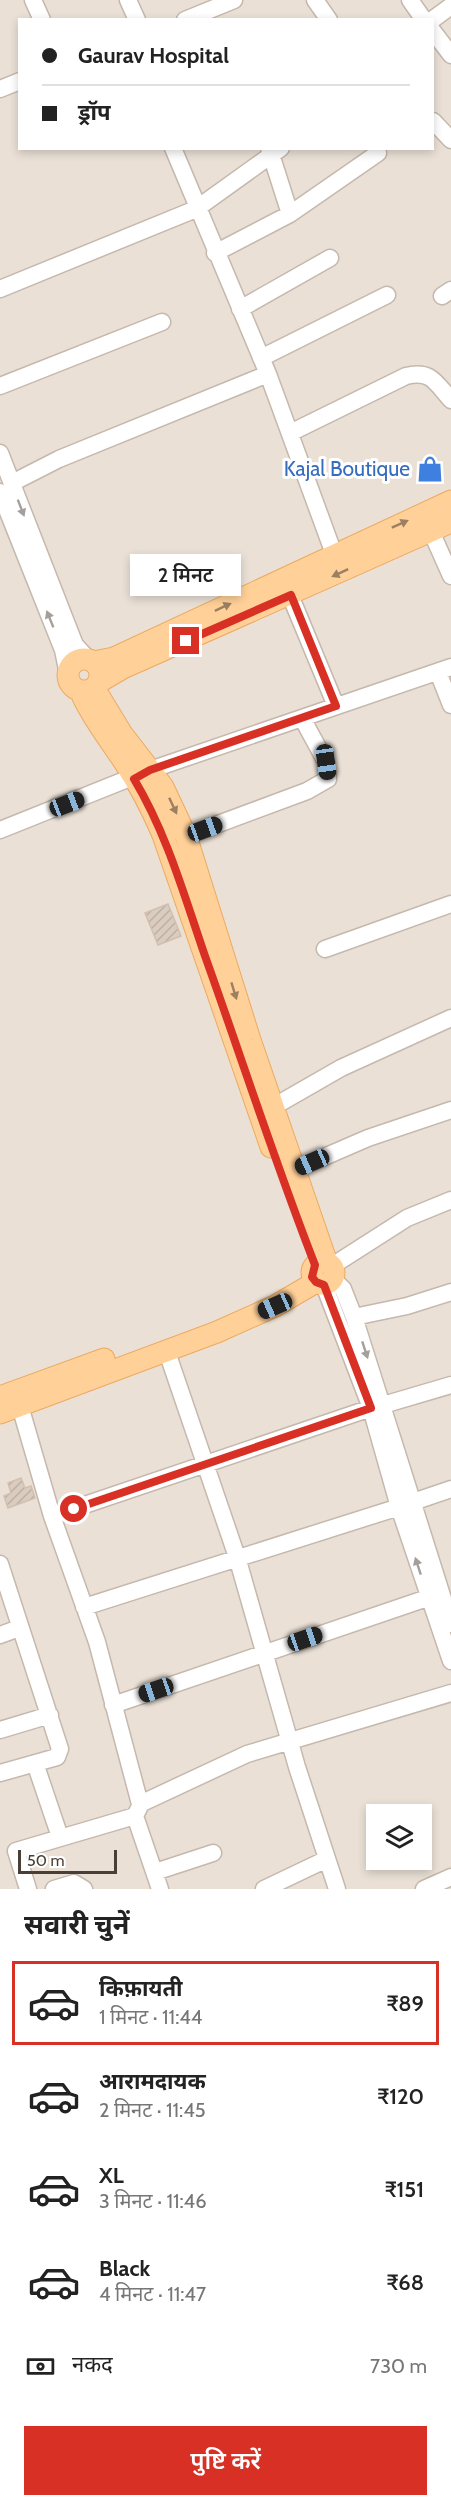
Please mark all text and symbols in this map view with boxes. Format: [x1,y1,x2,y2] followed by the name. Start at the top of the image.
[78,42,229,69] text: Gaurav Hospital
[78,99,111,126] text: ड्रॉप
[415,454,445,484] shop icon: Kajal Boutique
[284,456,410,482] place label: Kajal Boutique
[17,499,27,517] one-way arrow
[391,520,408,529] one-way arrow
[130,554,242,596] callout: 2 मिनट
[158,563,213,587] text: 2 मिनट
[332,568,349,577] one-way arrow
[215,602,233,612] one-way arrow
[45,610,54,628] one-way arrow
[172,627,199,654] route end
[315,743,337,781] car
[47,789,87,819] car
[168,797,177,814] one-way arrow
[185,814,225,844] car
[230,982,240,1000] one-way arrow
[292,1146,332,1178] car
[255,1290,295,1322] car
[360,1341,370,1359] one-way arrow
[60,1495,87,1522] route start
[413,1557,423,1575] one-way arrow
[285,1625,325,1653] car
[136,1676,176,1704] car
[366,1804,432,1870] map controls
[366,1804,432,1870] button: layers
[18,1847,117,1874] scale bar
[27,1851,64,1870] text: 50 m
[24,1908,129,1941] text: सवारी चुनें
[99,1975,183,2002] text: किफ़ायती
[27,1976,81,2030] icon: car
[386,1990,424,2017] text: ₹89
[99,2005,202,2029] text: 1 मिनट · 11:44
[99,2068,206,2095] text: आरामदायक
[27,2069,81,2123] icon: car
[377,2083,424,2110] text: ₹120
[99,2098,206,2122] text: 2 मिनट · 11:45
[27,2162,81,2216] icon: car
[99,2162,124,2189] text: XL
[385,2176,424,2203] text: ₹151
[99,2189,207,2213] text: 3 मिनट · 11:46
[27,2255,81,2309] icon: car
[99,2255,150,2282] text: Black
[386,2269,424,2296] text: ₹68
[99,2282,206,2306] text: 4 मिनट · 11:47
[24,2350,57,2383] icon: cash
[72,2351,113,2378] text: नकद
[370,2354,427,2378] text: 730 m
[24,2426,427,2495] button: पुष्टि करें

